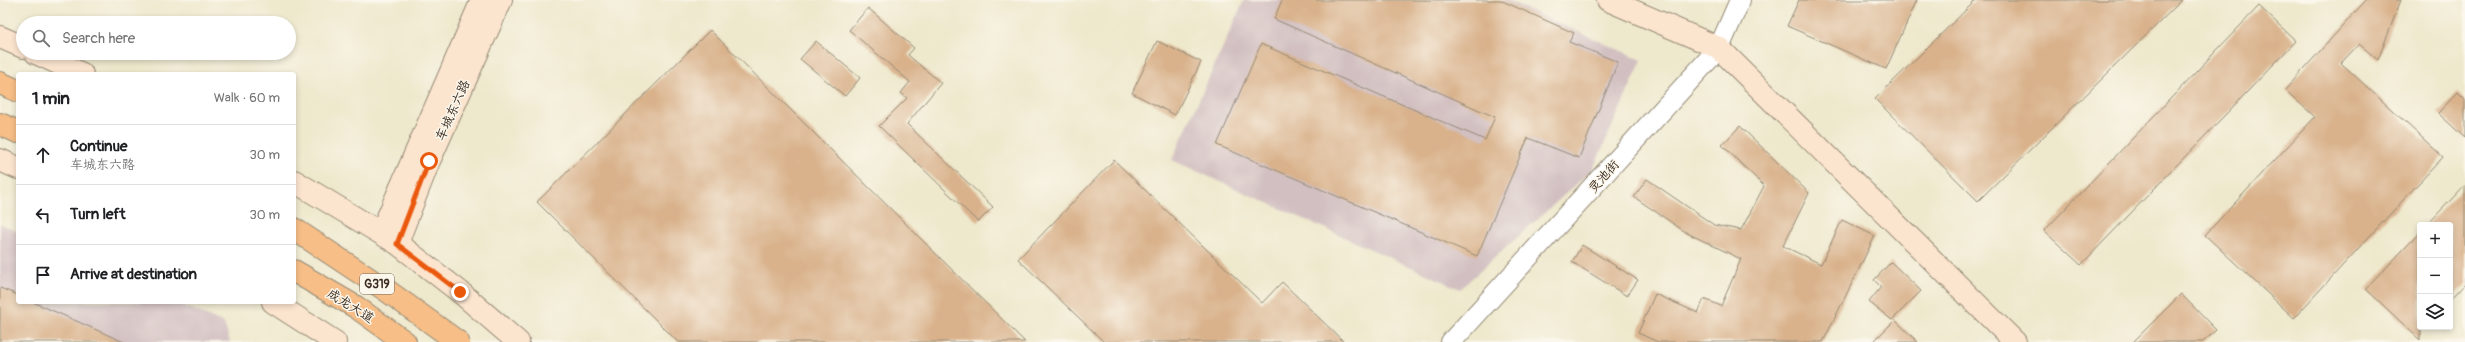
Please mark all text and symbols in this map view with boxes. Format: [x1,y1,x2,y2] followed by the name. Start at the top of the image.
[16,16,296,60] search box
[30,27,52,49] icon: search
[62,29,135,48] text: Search here
[432,77,473,143] street label: 车城东六路
[32,88,70,109] text: 1 min
[214,90,280,106] text: Walk · 60 m
[70,137,128,156] text: Continue
[32,144,54,166] icon: ahead
[250,147,280,163] text: 30 m
[420,152,438,170] route start
[70,157,135,173] text: 车城东六路
[1585,157,1623,197] street label: 灵池街
[32,204,54,226] icon: left
[70,205,126,224] text: Turn left
[250,207,280,223] text: 30 m
[2417,222,2453,330] map controls
[2417,222,2453,258] button: +
[2417,258,2453,294] button: −
[32,264,54,286] icon: arrive
[70,265,197,284] text: Arrive at destination
[360,274,394,294] road number: G319
[451,283,469,301] route end
[324,285,377,326] street label: 成龙大道
[2417,294,2453,330] button: layers

